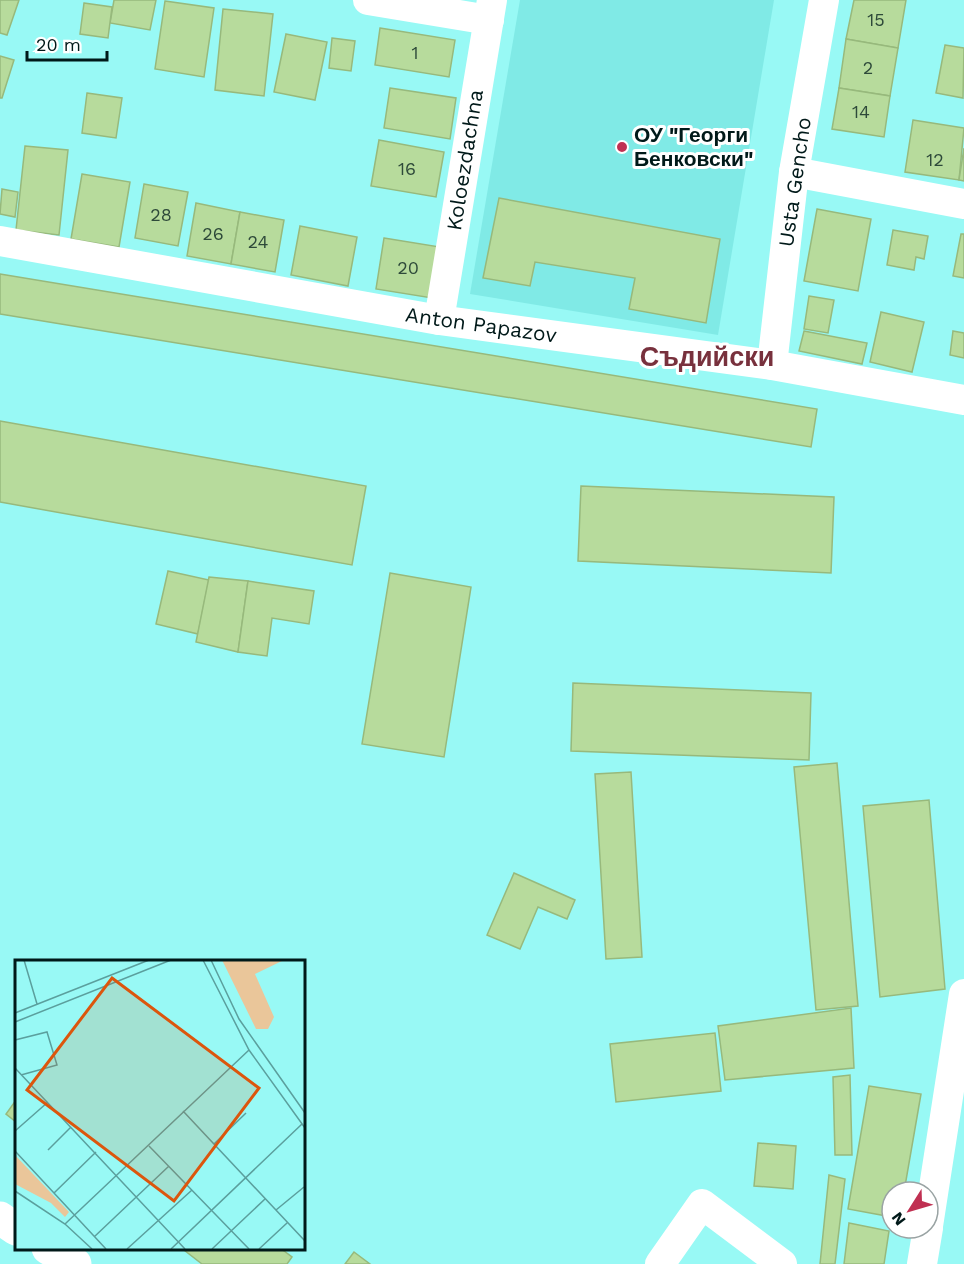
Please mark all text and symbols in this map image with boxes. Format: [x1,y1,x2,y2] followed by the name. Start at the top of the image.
[867,9,885,30] house number: 15
[27,24,106,62] scale bar
[36,34,81,55] text: 20 m
[411,42,419,63] house number: 1
[863,57,873,78] house number: 2
[441,88,488,232] street label: Koloezdachna
[852,101,870,122] house number: 14
[773,115,816,248] street label: Usta Gencho
[634,122,753,171] place label: ОУ "Георги Бенковски"
[615,140,629,154] marker: ОУ "Георги Бенковски"
[926,149,944,170] house number: 12
[398,158,416,179] house number: 16
[150,204,172,225] house number: 28
[202,223,224,244] house number: 26
[248,231,268,252] house number: 24
[397,257,419,278] house number: 20
[404,302,558,348] street label: Anton Papazov
[640,341,774,373] district label: Съдийски
[15,960,304,1249] inset map
[880,1180,940,1240] north arrow
[887,1208,910,1229] text: N

